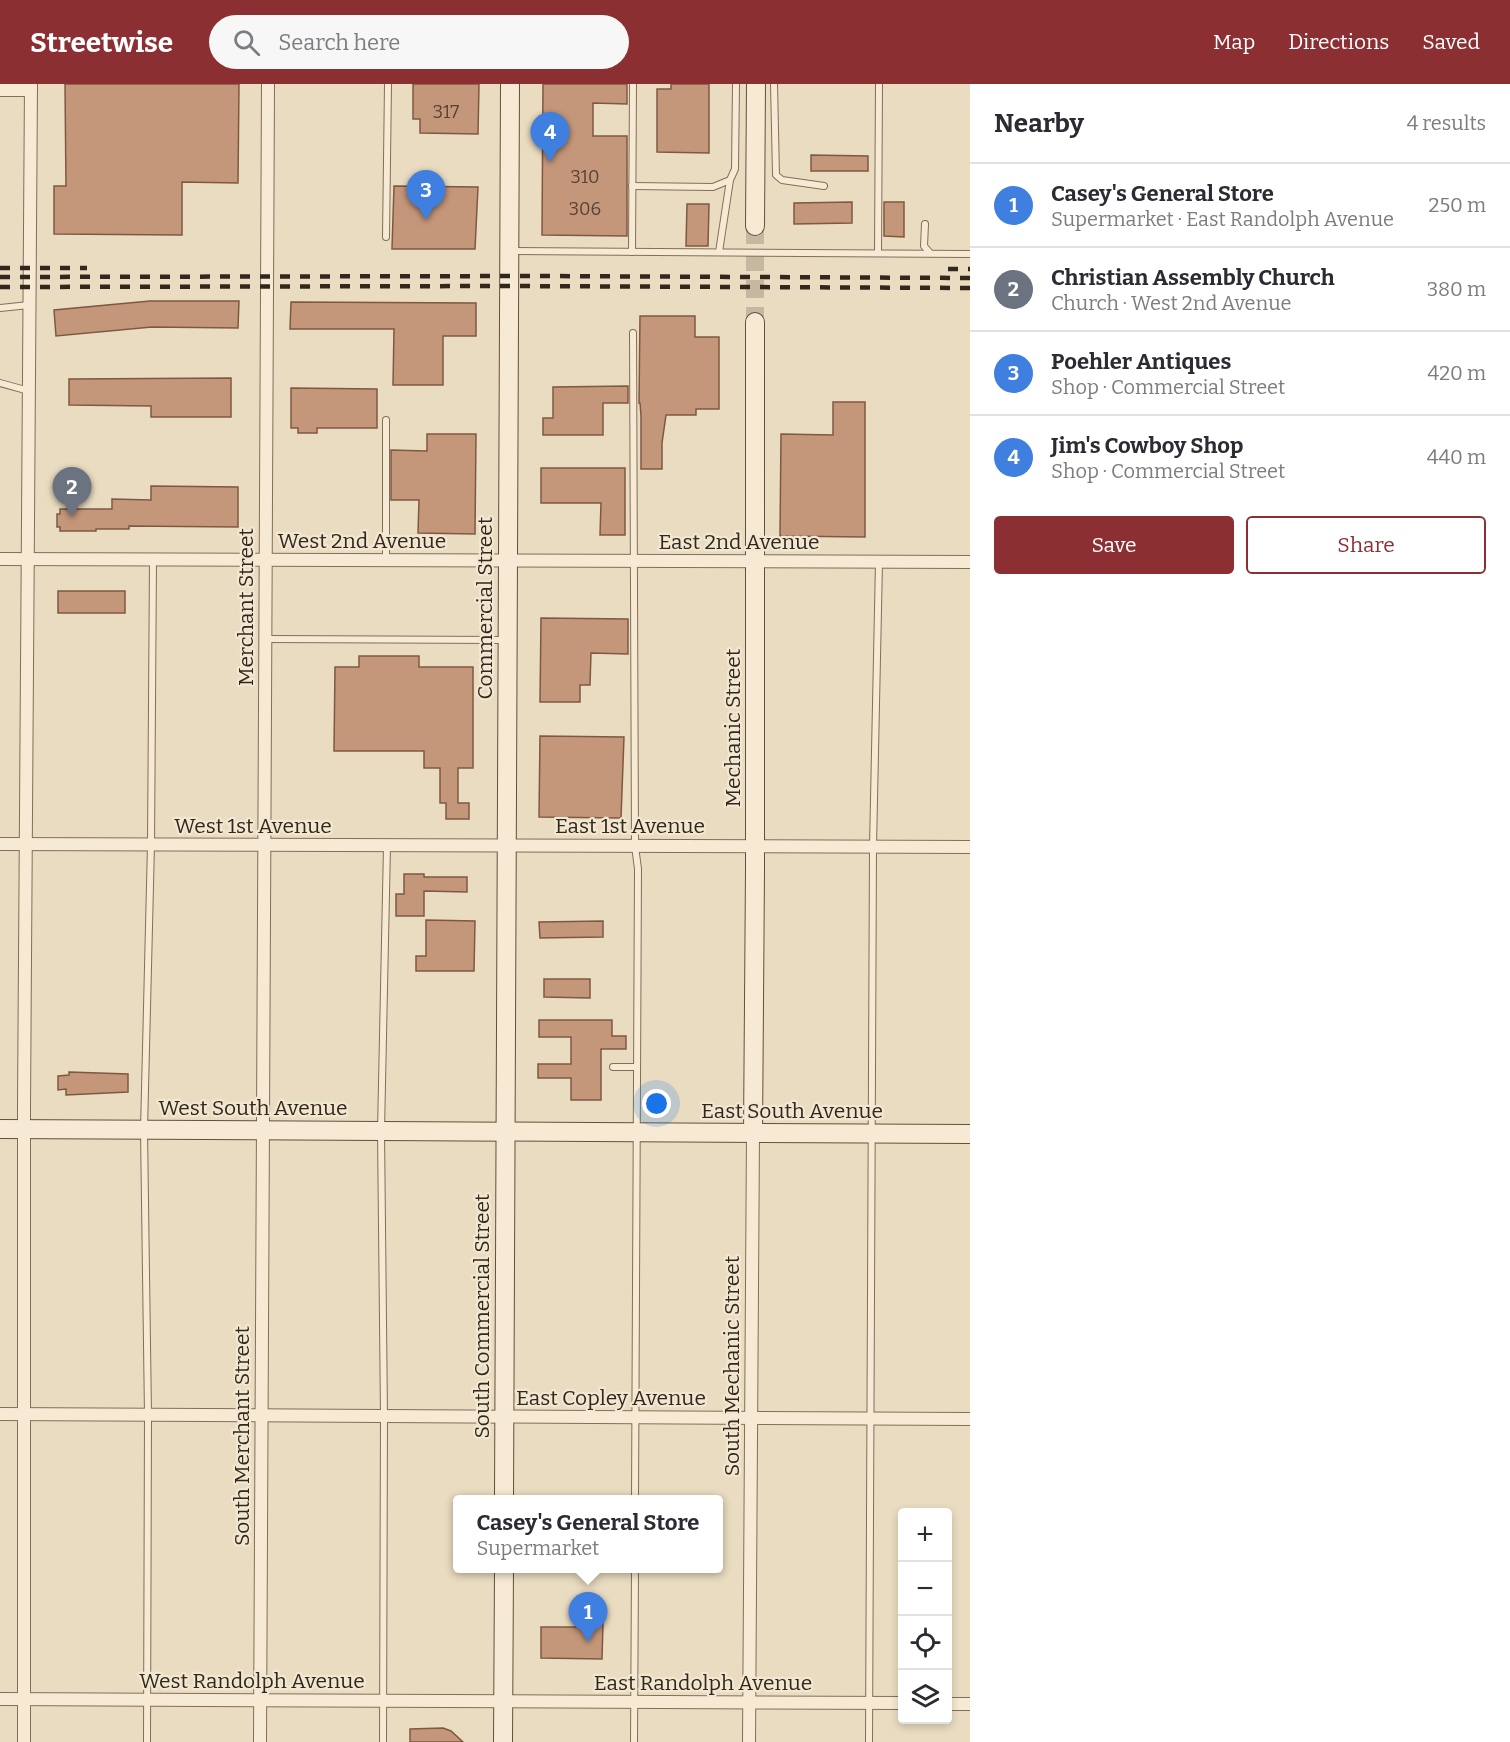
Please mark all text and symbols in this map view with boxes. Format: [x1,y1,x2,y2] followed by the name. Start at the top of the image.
[209,15,629,69] search box
[30,26,173,59] text: Streetwise
[230,26,263,59] icon: search
[278,29,400,56] text: Search here
[1213,29,1255,55] text: Map
[1288,29,1389,55] text: Directions
[1422,29,1480,55] text: Saved
[433,101,459,123] house number: 317
[994,108,1084,139] text: Nearby
[1407,111,1486,135] text: 4 results
[530,112,570,162] pin: 4
[570,166,600,188] house number: 310
[406,170,446,220] pin: 3
[1051,180,1274,207] text: Casey's General Store
[1009,193,1018,217] text: 1
[1429,193,1486,217] text: 250 m
[569,198,601,220] house number: 306
[1051,207,1394,231] text: Supermarket · East Randolph Avenue
[1051,264,1335,291] text: Christian Assembly Church
[1008,277,1019,301] text: 2
[1427,277,1486,301] text: 380 m
[1051,291,1292,315] text: Church · West 2nd Avenue
[1051,348,1231,375] text: Poehler Antiques
[1008,361,1019,385] text: 3
[1428,361,1486,385] text: 420 m
[1051,375,1285,399] text: Shop · Commercial Street
[1051,432,1243,459] text: Jim's Cowboy Shop
[1007,445,1020,469] text: 4
[1427,445,1486,469] text: 440 m
[1051,459,1285,483] text: Shop · Commercial Street
[52,468,92,517] pin: 2
[472,516,498,699] street label: Commercial Street
[994,516,1234,574] button: Save
[1246,516,1486,574] button: Share
[233,528,259,686] street label: Merchant Street
[278,528,446,554] street label: West 2nd Avenue
[658,529,820,555] street label: East 2nd Avenue
[720,648,746,807] street label: Mechanic Street
[174,813,332,839] street label: West 1st Avenue
[555,813,705,839] street label: East 1st Avenue
[642,1089,671,1118] your location
[158,1095,348,1121] street label: West South Avenue
[701,1098,883,1124] street label: East South Avenue
[469,1193,495,1438] street label: South Commercial Street
[719,1255,745,1476] street label: South Mechanic Street
[229,1326,255,1546] street label: South Merchant Street
[516,1385,706,1411] street label: East Copley Avenue
[453,1495,723,1573] popup
[898,1508,952,1724] map controls
[898,1508,952,1562] button: +
[477,1509,699,1536] text: Casey's General Store
[477,1536,599,1560] text: Supermarket
[898,1562,952,1616] button: −
[568,1592,608,1642] pin: 1
[898,1616,952,1670] button: locate
[139,1668,365,1694] street label: West Randolph Avenue
[594,1670,812,1696] street label: East Randolph Avenue
[898,1670,952,1724] button: layers

